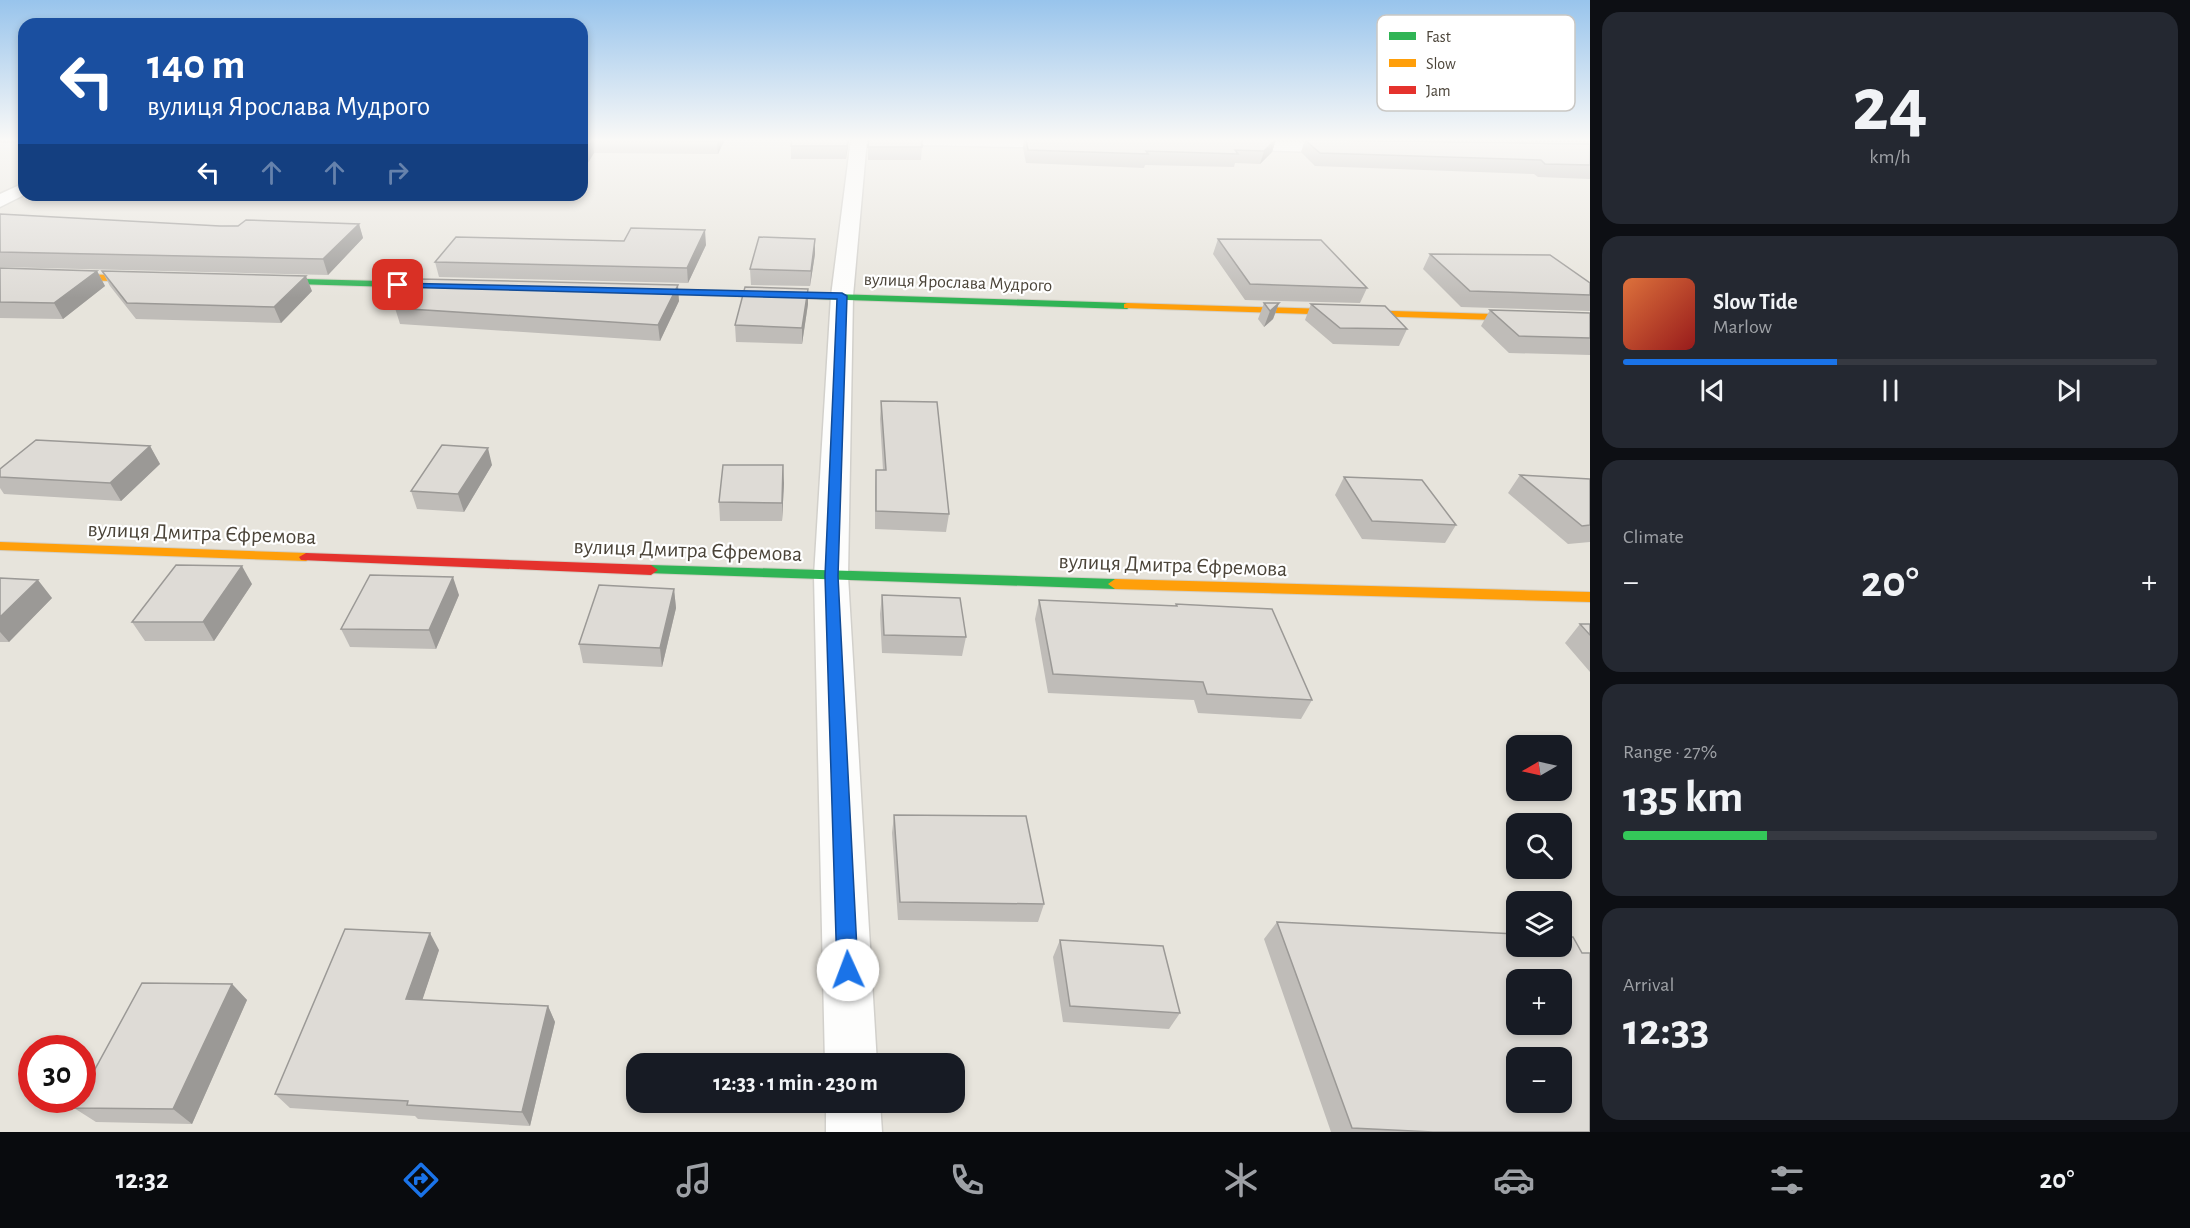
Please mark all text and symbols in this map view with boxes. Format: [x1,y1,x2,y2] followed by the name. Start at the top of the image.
[1377,15,1575,111] legend
[1426,29,1451,45] text: Fast
[48,42,126,120] icon: left
[147,44,245,86] text: 140 m
[1426,56,1456,72] text: Slow
[1852,67,1928,145] text: 24
[1426,83,1451,99] text: Jam
[147,93,430,120] text: вулиця Ярослава Мудрого
[1869,147,1911,167] text: km/h
[192,156,225,189] icon: left
[255,156,288,189] icon: ahead
[318,156,351,189] icon: ahead
[381,156,414,189] icon: right
[372,259,423,310] pin
[381,268,414,301] icon: arrive
[863,271,1053,295] street label: вулиця Ярослава Мудрого
[1713,291,1798,313] text: Slow Tide
[1713,317,1772,337] text: Marlow
[1696,374,1729,407] icon: previous
[1874,374,1907,407] icon: pause
[2052,374,2085,407] icon: next
[87,518,317,548] street label: вулиця Дмитра Єфремова
[1623,527,1684,547] text: Climate
[573,535,803,565] street label: вулиця Дмитра Єфремова
[1058,550,1288,580] street label: вулиця Дмитра Єфремова
[1861,560,1919,605] text: 20°
[1623,566,1639,599] text: −
[2141,566,2157,599] text: +
[1506,735,1572,801] north arrow
[1506,735,1572,1113] map controls
[1623,742,1717,762] text: Range · 27%
[1623,775,1743,820] text: 135 km
[1506,813,1572,879] button: search
[1506,891,1572,957] button: layers
[816,938,880,1002] position arrow
[1506,969,1572,1035] button: +
[1623,975,1674,995] text: Arrival
[1623,1008,1710,1053] text: 12:33
[18,1035,96,1113] speed limit sign: 30
[1506,1047,1572,1113] button: −
[713,1072,878,1094] text: 12:33 · 1 min · 230 m
[400,1159,442,1201] icon: directions
[673,1159,715,1201] icon: music
[946,1159,988,1201] icon: phone
[1220,1159,1262,1201] icon: climate
[1493,1159,1535,1201] icon: car
[1766,1159,1808,1201] icon: filters
[116,1166,169,1193] text: 12:32
[2040,1166,2074,1193] text: 20°

